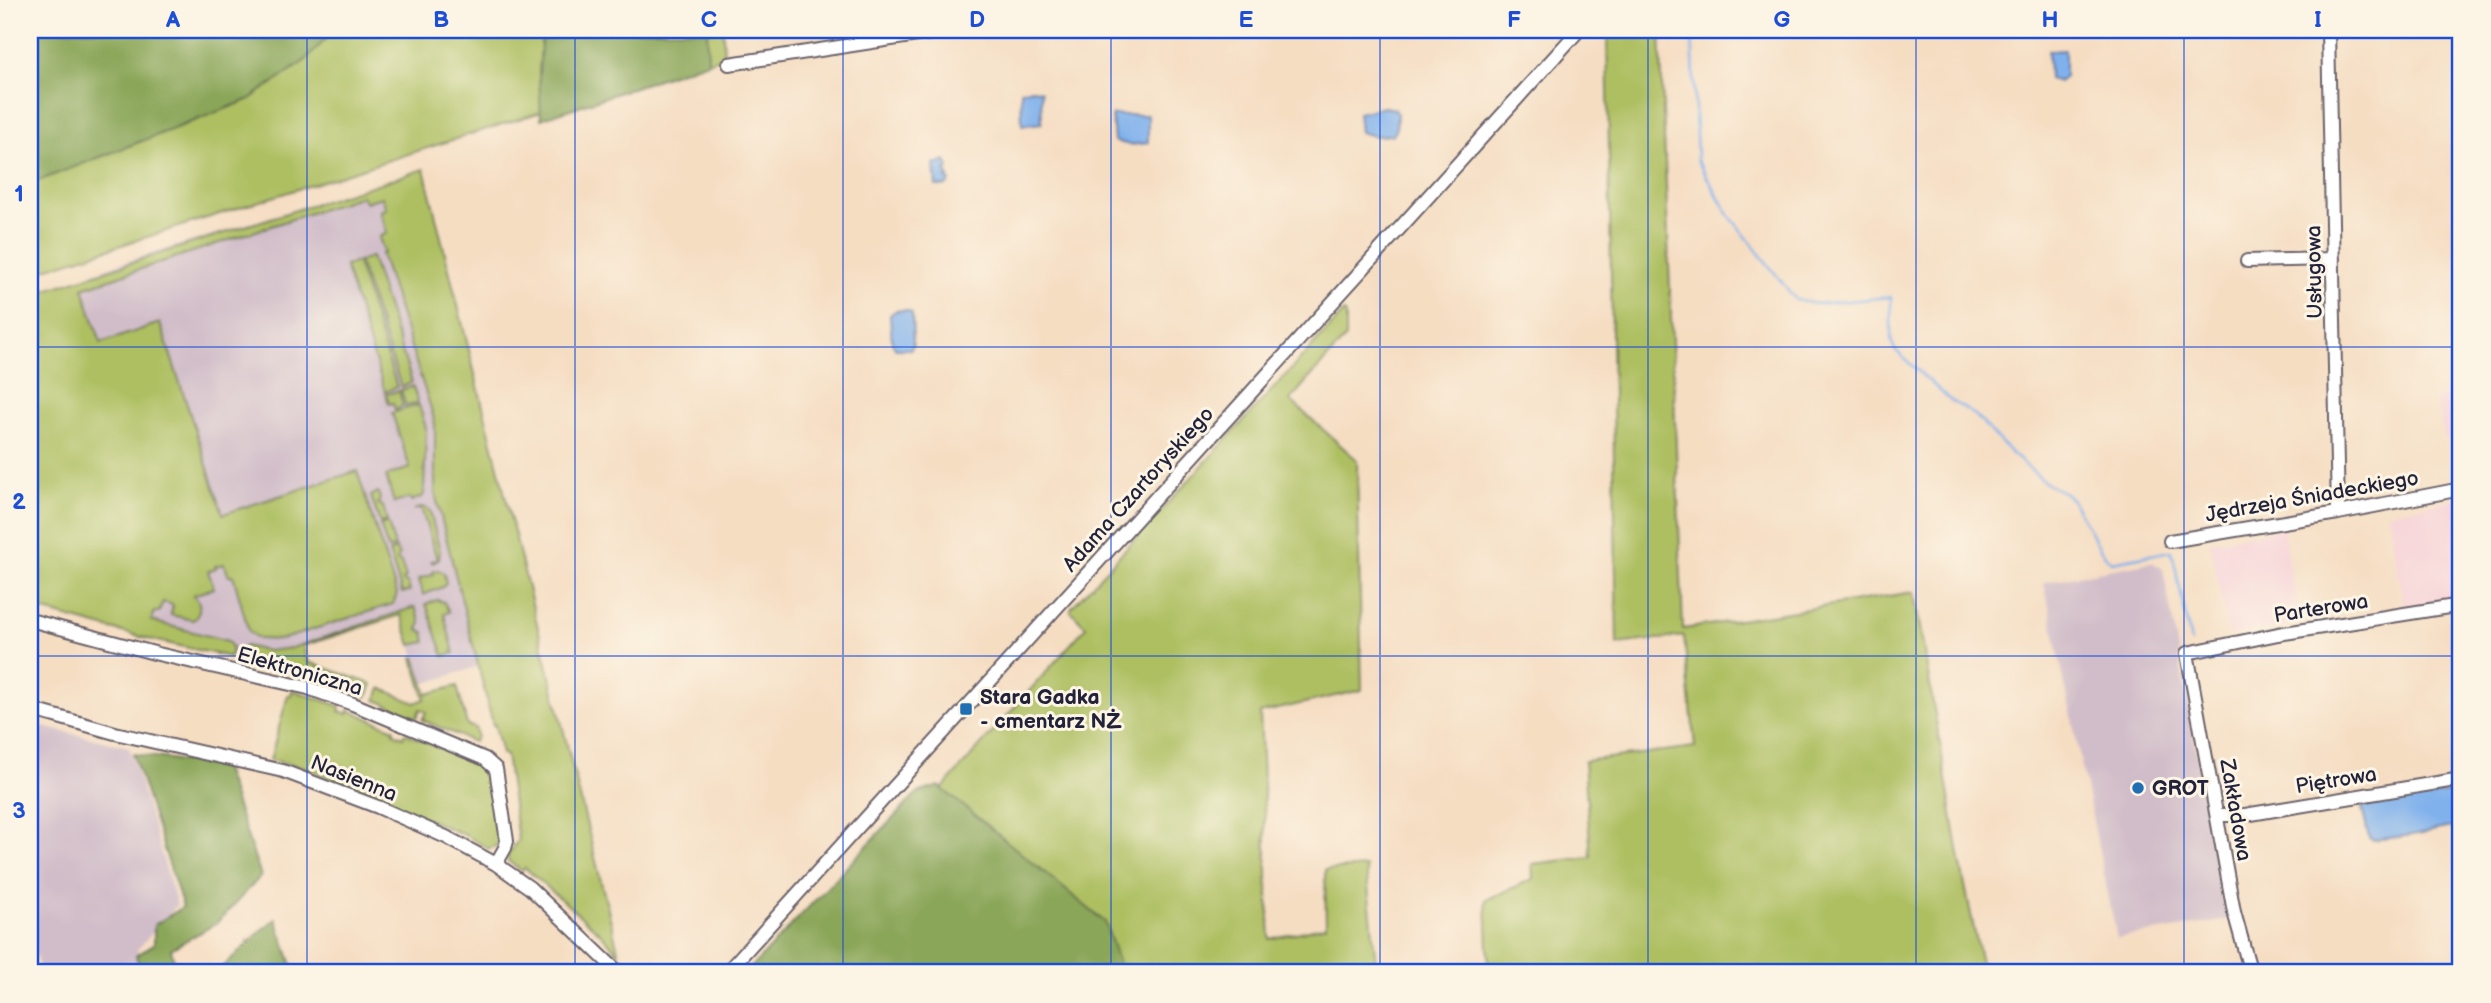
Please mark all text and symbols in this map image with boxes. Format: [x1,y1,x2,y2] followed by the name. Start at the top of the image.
[165,6,181,34] text: A
[433,6,449,34] text: B
[701,6,717,34] text: C
[969,6,985,34] text: D
[1239,6,1254,34] text: E
[1507,6,1521,34] text: F
[1774,6,1791,34] text: G
[2041,6,2059,34] text: H
[2314,6,2322,34] text: I
[14,180,24,208] text: 1
[2301,225,2328,319] street label: Usługowa
[1058,402,1219,577] street label: Adama Czartoryskiego
[2204,465,2421,528] street label: Jędrzeja Śniadeckiego
[12,488,26,516] text: 2
[2272,589,2370,628] street label: Parterowa
[234,642,365,701] street label: Elektroniczna
[980,685,1122,734] place label: Stara Gadka - cmentarz NŻ
[958,701,974,717] marker: Stara Gadka - cmentarz NŻ
[307,750,401,807] street label: Nasienna
[2214,756,2257,863] street label: Zakładowa
[2294,762,2378,799] street label: Piętrowa
[2152,776,2209,801] place label: GROT
[2130,780,2146,796] marker: GROT
[12,797,26,825] text: 3

